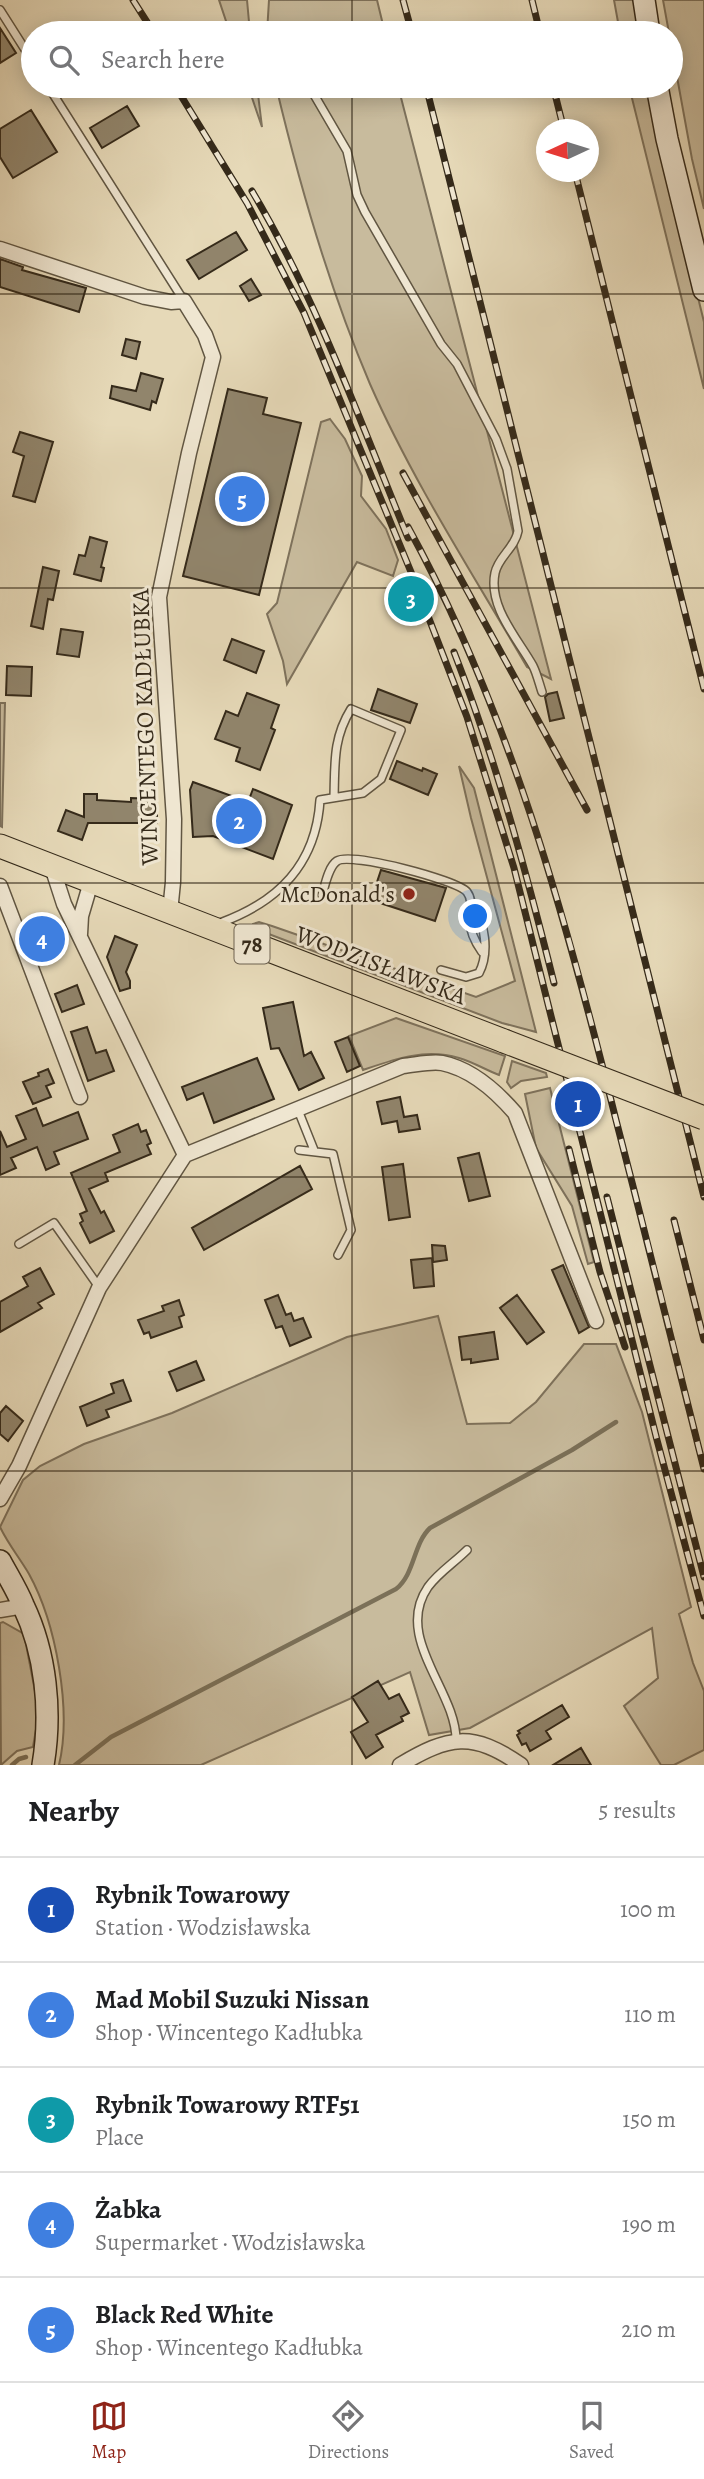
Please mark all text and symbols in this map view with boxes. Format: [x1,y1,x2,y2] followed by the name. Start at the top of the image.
[21,21,683,98] search box
[45,41,83,79] icon: search
[101,42,225,77] text: Search here
[536,119,599,182] north arrow
[219,473,265,525] pin: 5
[388,573,434,625] pin: 3
[124,587,166,867] street label: WINCENTEGO KADŁUBKA
[216,795,262,847] pin: 2
[280,878,395,910] place label: McDonald's
[401,886,417,902] marker: McDonald's
[458,899,492,933] your location
[19,913,65,965] pin: 4
[290,917,472,1013] street label: WODZISŁAWSKA
[234,925,270,964] road number: 78
[555,1078,601,1130] pin: 1
[28,1791,119,1831] text: Nearby
[599,1795,676,1826] text: 5 results
[95,1877,289,1912] text: Rybnik Towarowy
[47,1894,55,1925] text: 1
[620,1894,676,1925] text: 100 m
[95,1912,311,1943] text: Station · Wodzisławska
[95,1982,369,2017] text: Mad Mobil Suzuki Nissan
[45,1999,57,2030] text: 2
[624,1999,676,2030] text: 110 m
[95,2017,363,2048] text: Shop · Wincentego Kadłubka
[95,2087,360,2122] text: Rybnik Towarowy RTF51
[46,2104,56,2135] text: 3
[622,2104,676,2135] text: 150 m
[95,2122,144,2153] text: Place
[95,2192,162,2227] text: Żabka
[46,2209,56,2240] text: 4
[622,2209,676,2240] text: 190 m
[95,2227,366,2258] text: Supermarket · Wodzisławska
[95,2297,273,2332] text: Black Red White
[46,2314,56,2345] text: 5
[621,2314,676,2345] text: 210 m
[95,2332,363,2363] text: Shop · Wincentego Kadłubka
[90,2397,128,2465] tab: Map
[308,2397,389,2465] tab: Directions
[569,2397,614,2465] tab: Saved

